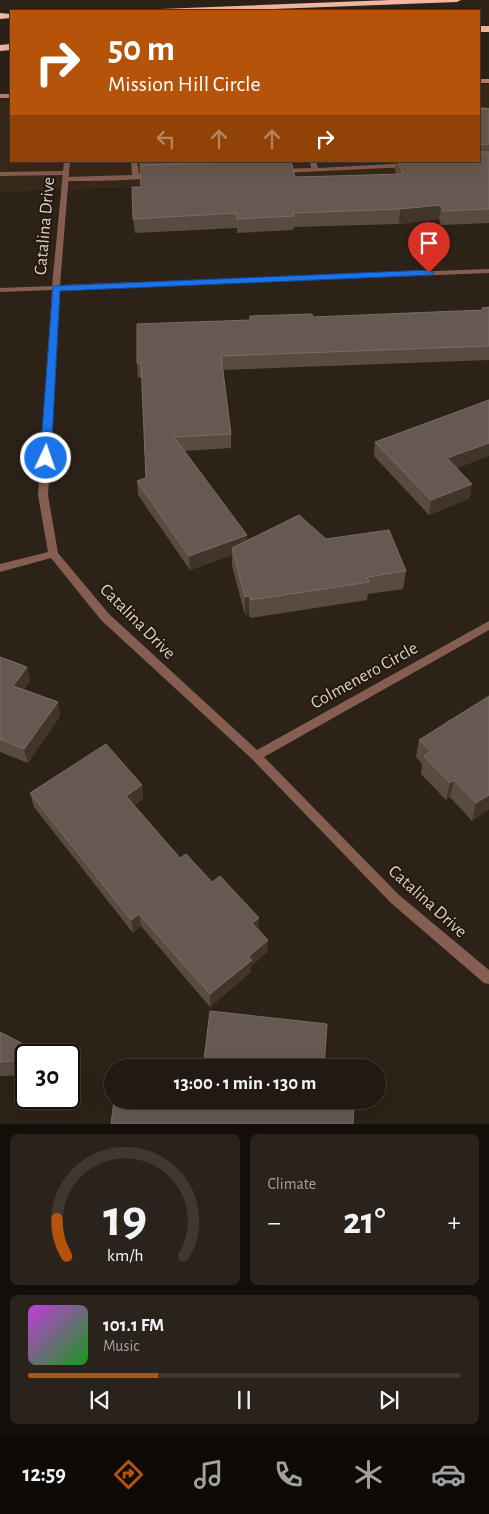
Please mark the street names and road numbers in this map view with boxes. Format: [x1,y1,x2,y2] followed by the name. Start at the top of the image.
[32,176,58,276] street label: Catalina Drive
[96,580,179,663] street label: Catalina Drive
[308,639,421,713] street label: Colmenero Circle
[385,862,470,941] street label: Catalina Drive

